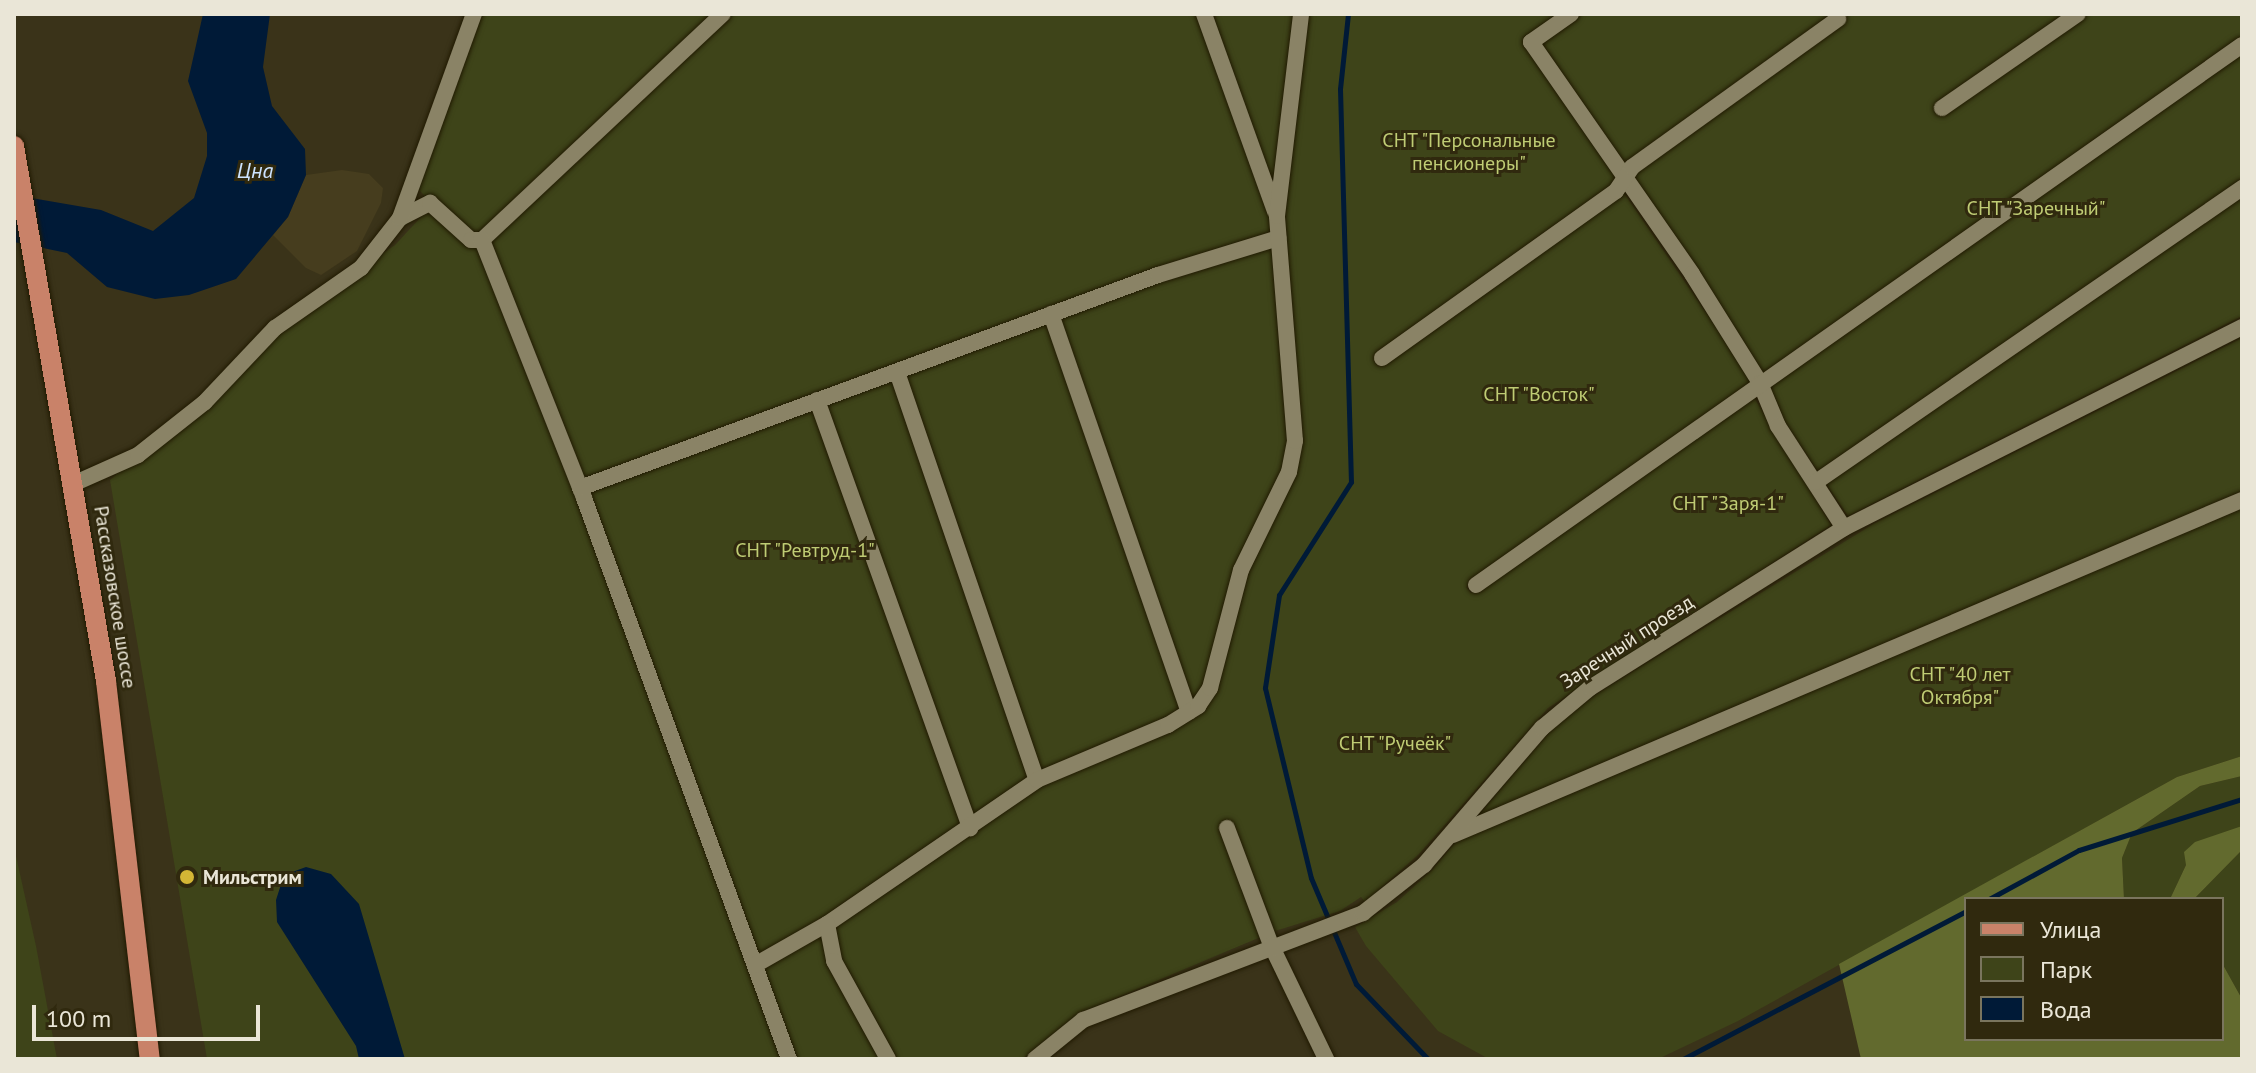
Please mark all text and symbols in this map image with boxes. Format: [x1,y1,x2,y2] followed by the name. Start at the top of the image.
[1381,129,1557,176] park label: СНТ "Персональные пенсионеры"
[237,158,273,184] water label: Цна
[1965,196,2107,220] park label: СНТ "Заречный"
[1482,382,1596,406] park label: СНТ "Восток"
[1671,491,1785,515] park label: СНТ "Заря-1"
[89,504,141,690] street label: Рассказовское шоссе
[734,538,876,562] park label: СНТ "Ревтруд-1"
[1556,590,1698,694] street label: Заречный проезд
[1908,663,2012,710] park label: СНТ "40 лет Октября"
[1338,731,1452,755] park label: СНТ "Ручеёк"
[203,865,302,889] place label: Мильстрим
[178,868,196,886] marker: Мильстрим
[1964,897,2224,1041] legend
[2040,914,2101,945] text: Улица
[2040,954,2092,985] text: Парк
[36,989,264,1039] scale bar
[2040,994,2092,1025] text: Вода
[46,1003,111,1034] text: 100 m

